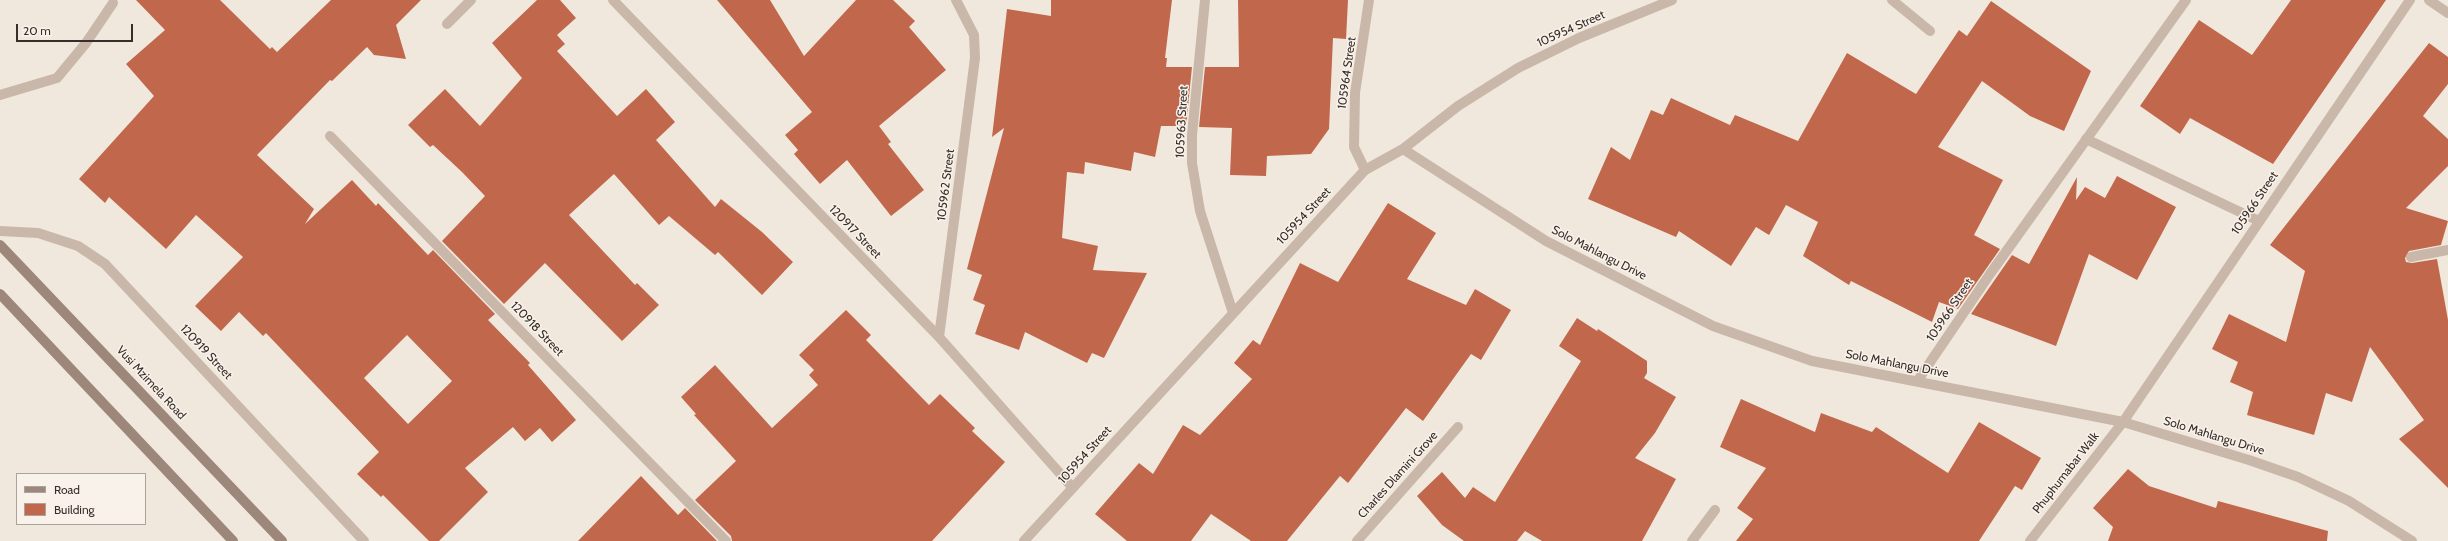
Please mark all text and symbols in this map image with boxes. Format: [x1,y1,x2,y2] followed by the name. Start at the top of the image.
[1535,8,1607,50] street label: 105954 Street
[18,16,135,42] scale bar
[23,23,51,38] text: 20 m
[1335,36,1359,110] street label: 105964 Street
[1173,85,1191,159] street label: 105963 Street
[934,148,958,222] street label: 105962 Street
[2229,169,2281,237] street label: 105966 Street
[1274,185,1334,247] street label: 105954 Street
[826,202,884,262] street label: 120917 Street
[1549,223,1649,283] street label: Solo Mahlangu Drive
[1924,276,1976,344] street label: 105966 Street
[507,299,567,359] street label: 120918 Street
[177,322,235,382] street label: 120919 Street
[113,343,189,423] street label: Vusi Mzimela Road
[1844,347,1950,381] street label: Solo Mahlangu Drive
[2162,414,2266,458] street label: Solo Mahlangu Drive
[1055,423,1115,487] street label: 105954 Street
[1355,428,1441,522] street label: Charles Dlamini Grove
[2030,430,2102,516] street label: Phuphumabar Walk
[16,473,146,525] legend
[54,482,80,497] text: Road
[54,502,95,517] text: Building

